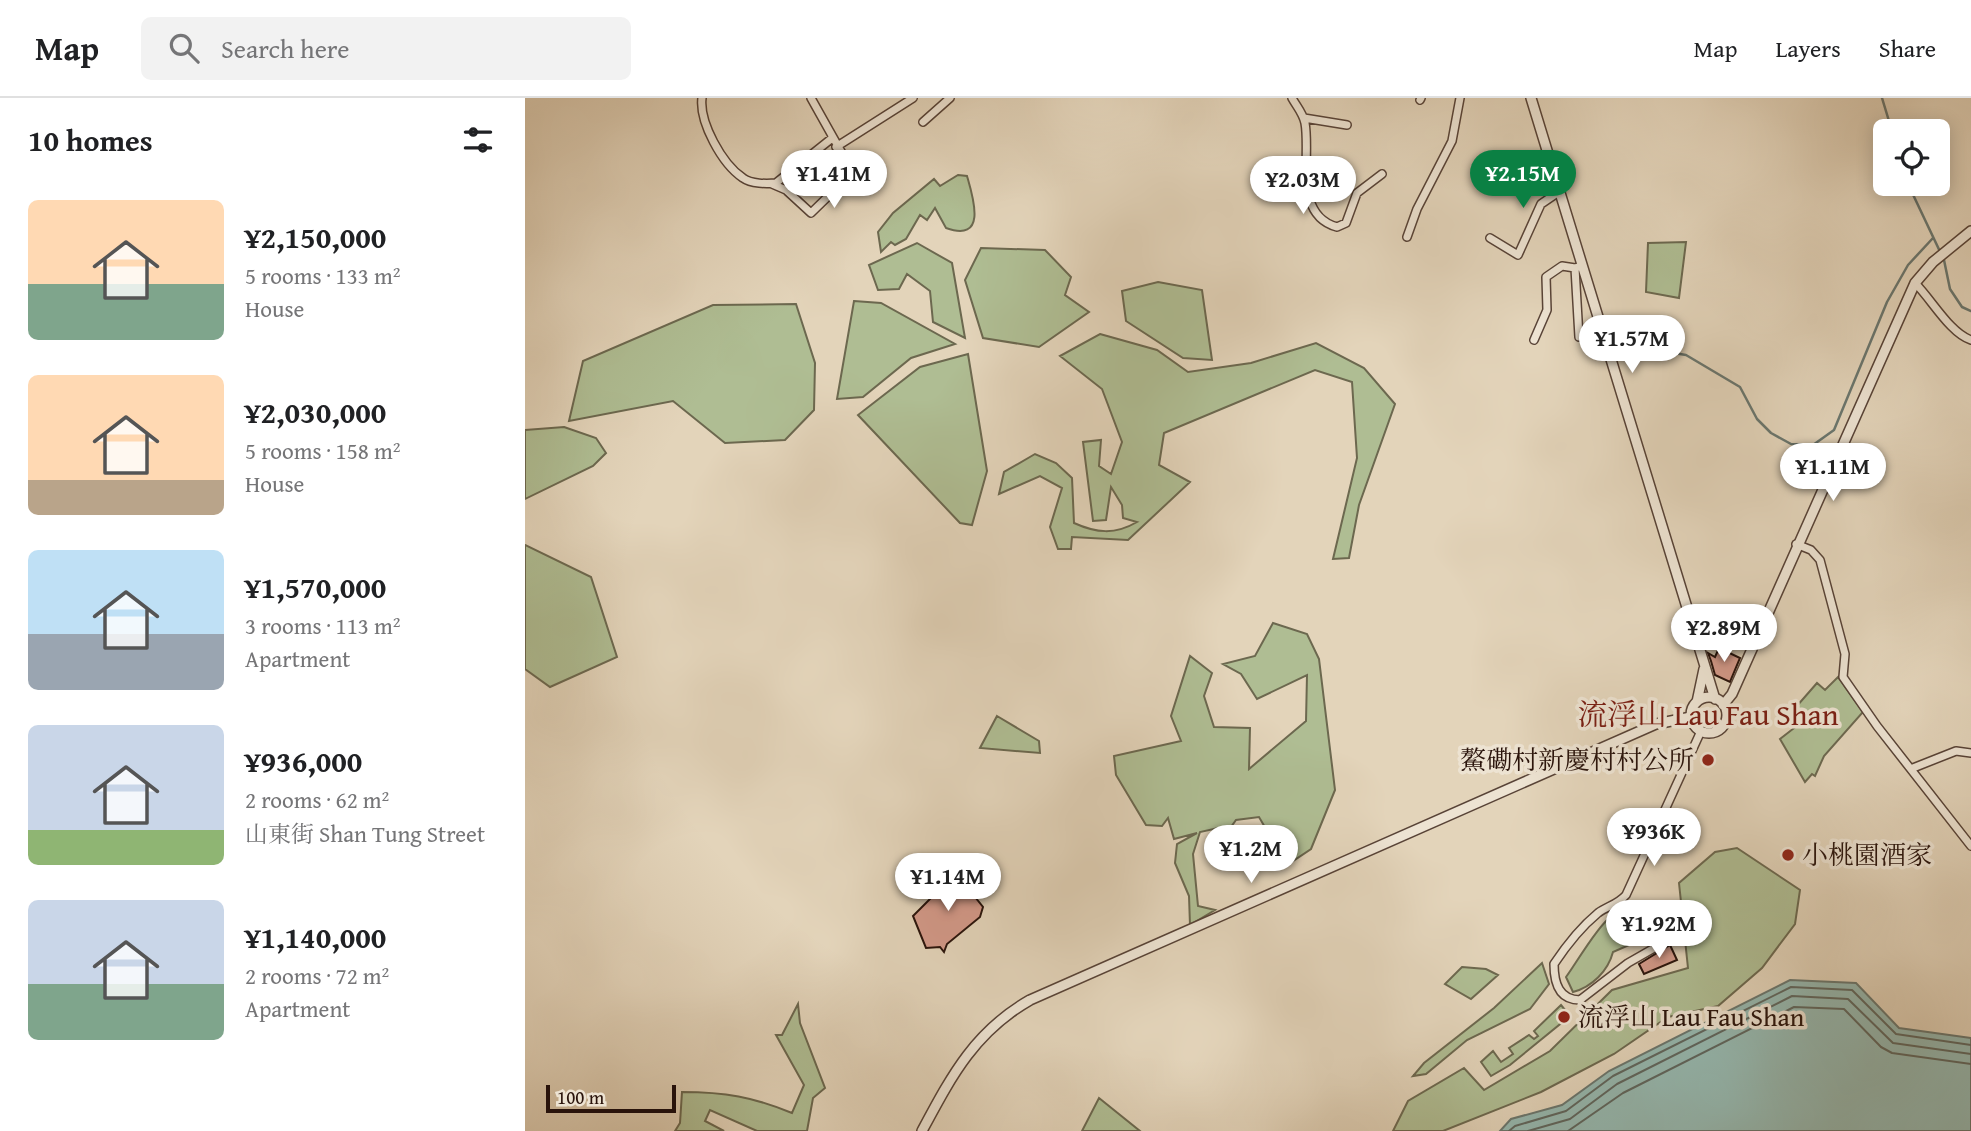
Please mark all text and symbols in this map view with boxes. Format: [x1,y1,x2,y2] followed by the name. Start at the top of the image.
[141,17,631,80] search box
[35,24,99,72] text: Map
[165,29,203,67] icon: search
[221,29,349,68] text: Search here
[1694,31,1737,66] text: Map
[1775,31,1841,66] text: Layers
[1879,31,1936,66] text: Share
[28,118,153,162] text: 10 homes
[1873,119,1950,196] map controls
[1873,119,1950,196] button: locate
[459,121,497,159] icon: filters
[777,150,891,210] pin: ¥1.41M
[1466,150,1580,210] pin: ¥2.15M
[797,156,871,189] text: ¥1.41M
[1246,156,1360,216] pin: ¥2.03M
[1486,156,1560,189] text: ¥2.15M
[1266,162,1340,195] text: ¥2.03M
[245,215,386,259] text: ¥2,150,000
[84,228,168,312] icon: home
[245,259,400,292] text: 5 rooms · 133 m²
[245,292,304,325] text: House
[1575,316,1689,375] pin: ¥1.57M
[1595,321,1669,354] text: ¥1.57M
[245,390,386,434] text: ¥2,030,000
[84,403,168,487] icon: home
[245,434,400,467] text: 5 rooms · 158 m²
[1776,444,1890,503] pin: ¥1.11M
[1796,449,1870,482] text: ¥1.11M
[245,467,304,500] text: House
[245,565,386,609] text: ¥1,570,000
[84,578,168,662] icon: home
[1667,604,1781,664] pin: ¥2.89M
[245,609,400,642] text: 3 rooms · 113 m²
[1687,610,1761,643] text: ¥2.89M
[245,642,350,675] text: Apartment
[1577,692,1839,736] district label: 流浮山 Lau Fau Shan
[245,739,362,783] text: ¥936,000
[1460,740,1694,779] place label: 鰲磡村新慶村村公所
[1700,752,1716,768] marker: 鰲磡村新慶村村公所
[84,753,168,837] icon: home
[245,783,389,816] text: 2 rooms · 62 m²
[1605,808,1703,868] pin: ¥936K
[1623,814,1685,847] text: ¥936K
[245,817,485,850] text: 山東街 Shan Tung Street
[1202,826,1300,885] pin: ¥1.2M
[1220,831,1282,864] text: ¥1.2M
[1802,835,1932,874] place label: 小桃園酒家
[1780,847,1796,863] marker: 小桃園酒家
[891,854,1005,913] pin: ¥1.14M
[911,859,985,892] text: ¥1.14M
[1602,900,1716,960] pin: ¥1.92M
[1622,906,1696,939] text: ¥1.92M
[245,915,386,959] text: ¥1,140,000
[84,928,168,1012] icon: home
[245,959,389,992] text: 2 rooms · 72 m²
[245,992,350,1025] text: Apartment
[1578,997,1805,1036] place label: 流浮山 Lau Fau Shan
[1556,1009,1572,1025] marker: 流浮山 Lau Fau Shan
[546,1082,675,1114] scale bar
[557,1083,604,1111] text: 100 m

